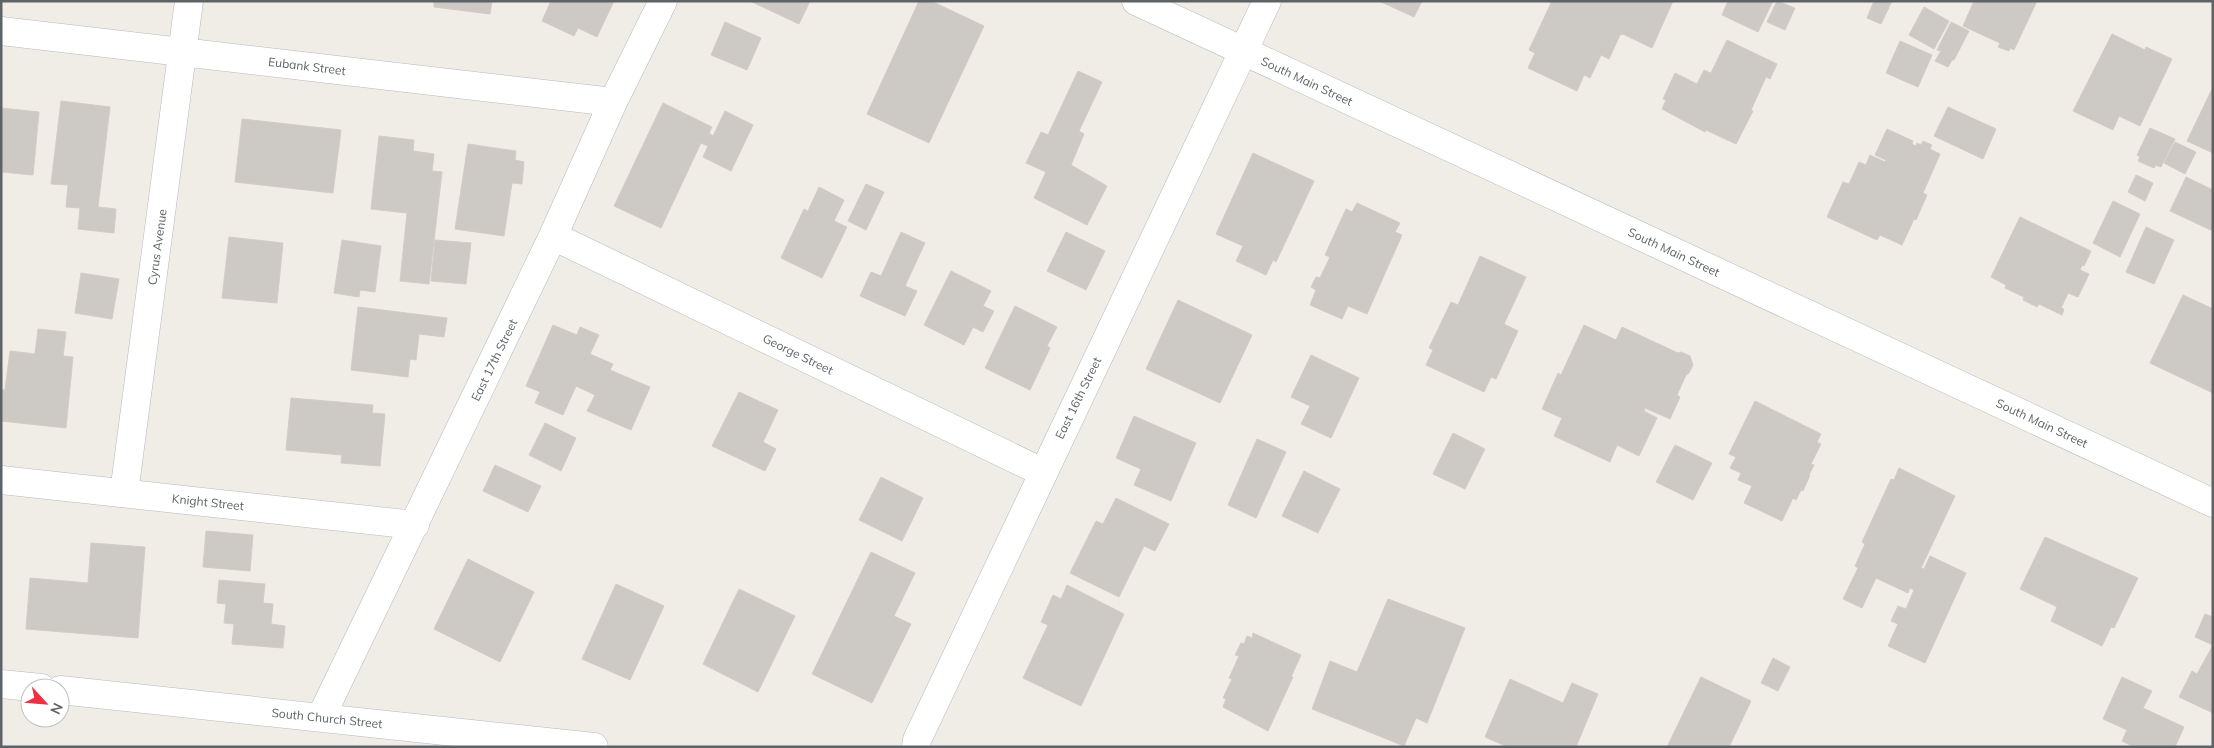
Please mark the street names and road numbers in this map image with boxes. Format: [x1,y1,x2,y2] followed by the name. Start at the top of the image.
[1259,53,1355,109] street label: South Main Street
[267,54,347,78] street label: Eubank Street
[144,208,170,286] street label: Cyrus Avenue
[1626,224,1722,280] street label: South Main Street
[468,317,520,403] street label: East 17th Street
[760,330,836,378] street label: George Street
[1052,355,1104,441] street label: East 16th Street
[1994,395,2090,451] street label: South Main Street
[171,491,245,513] street label: Knight Street
[271,705,383,731] street label: South Church Street

